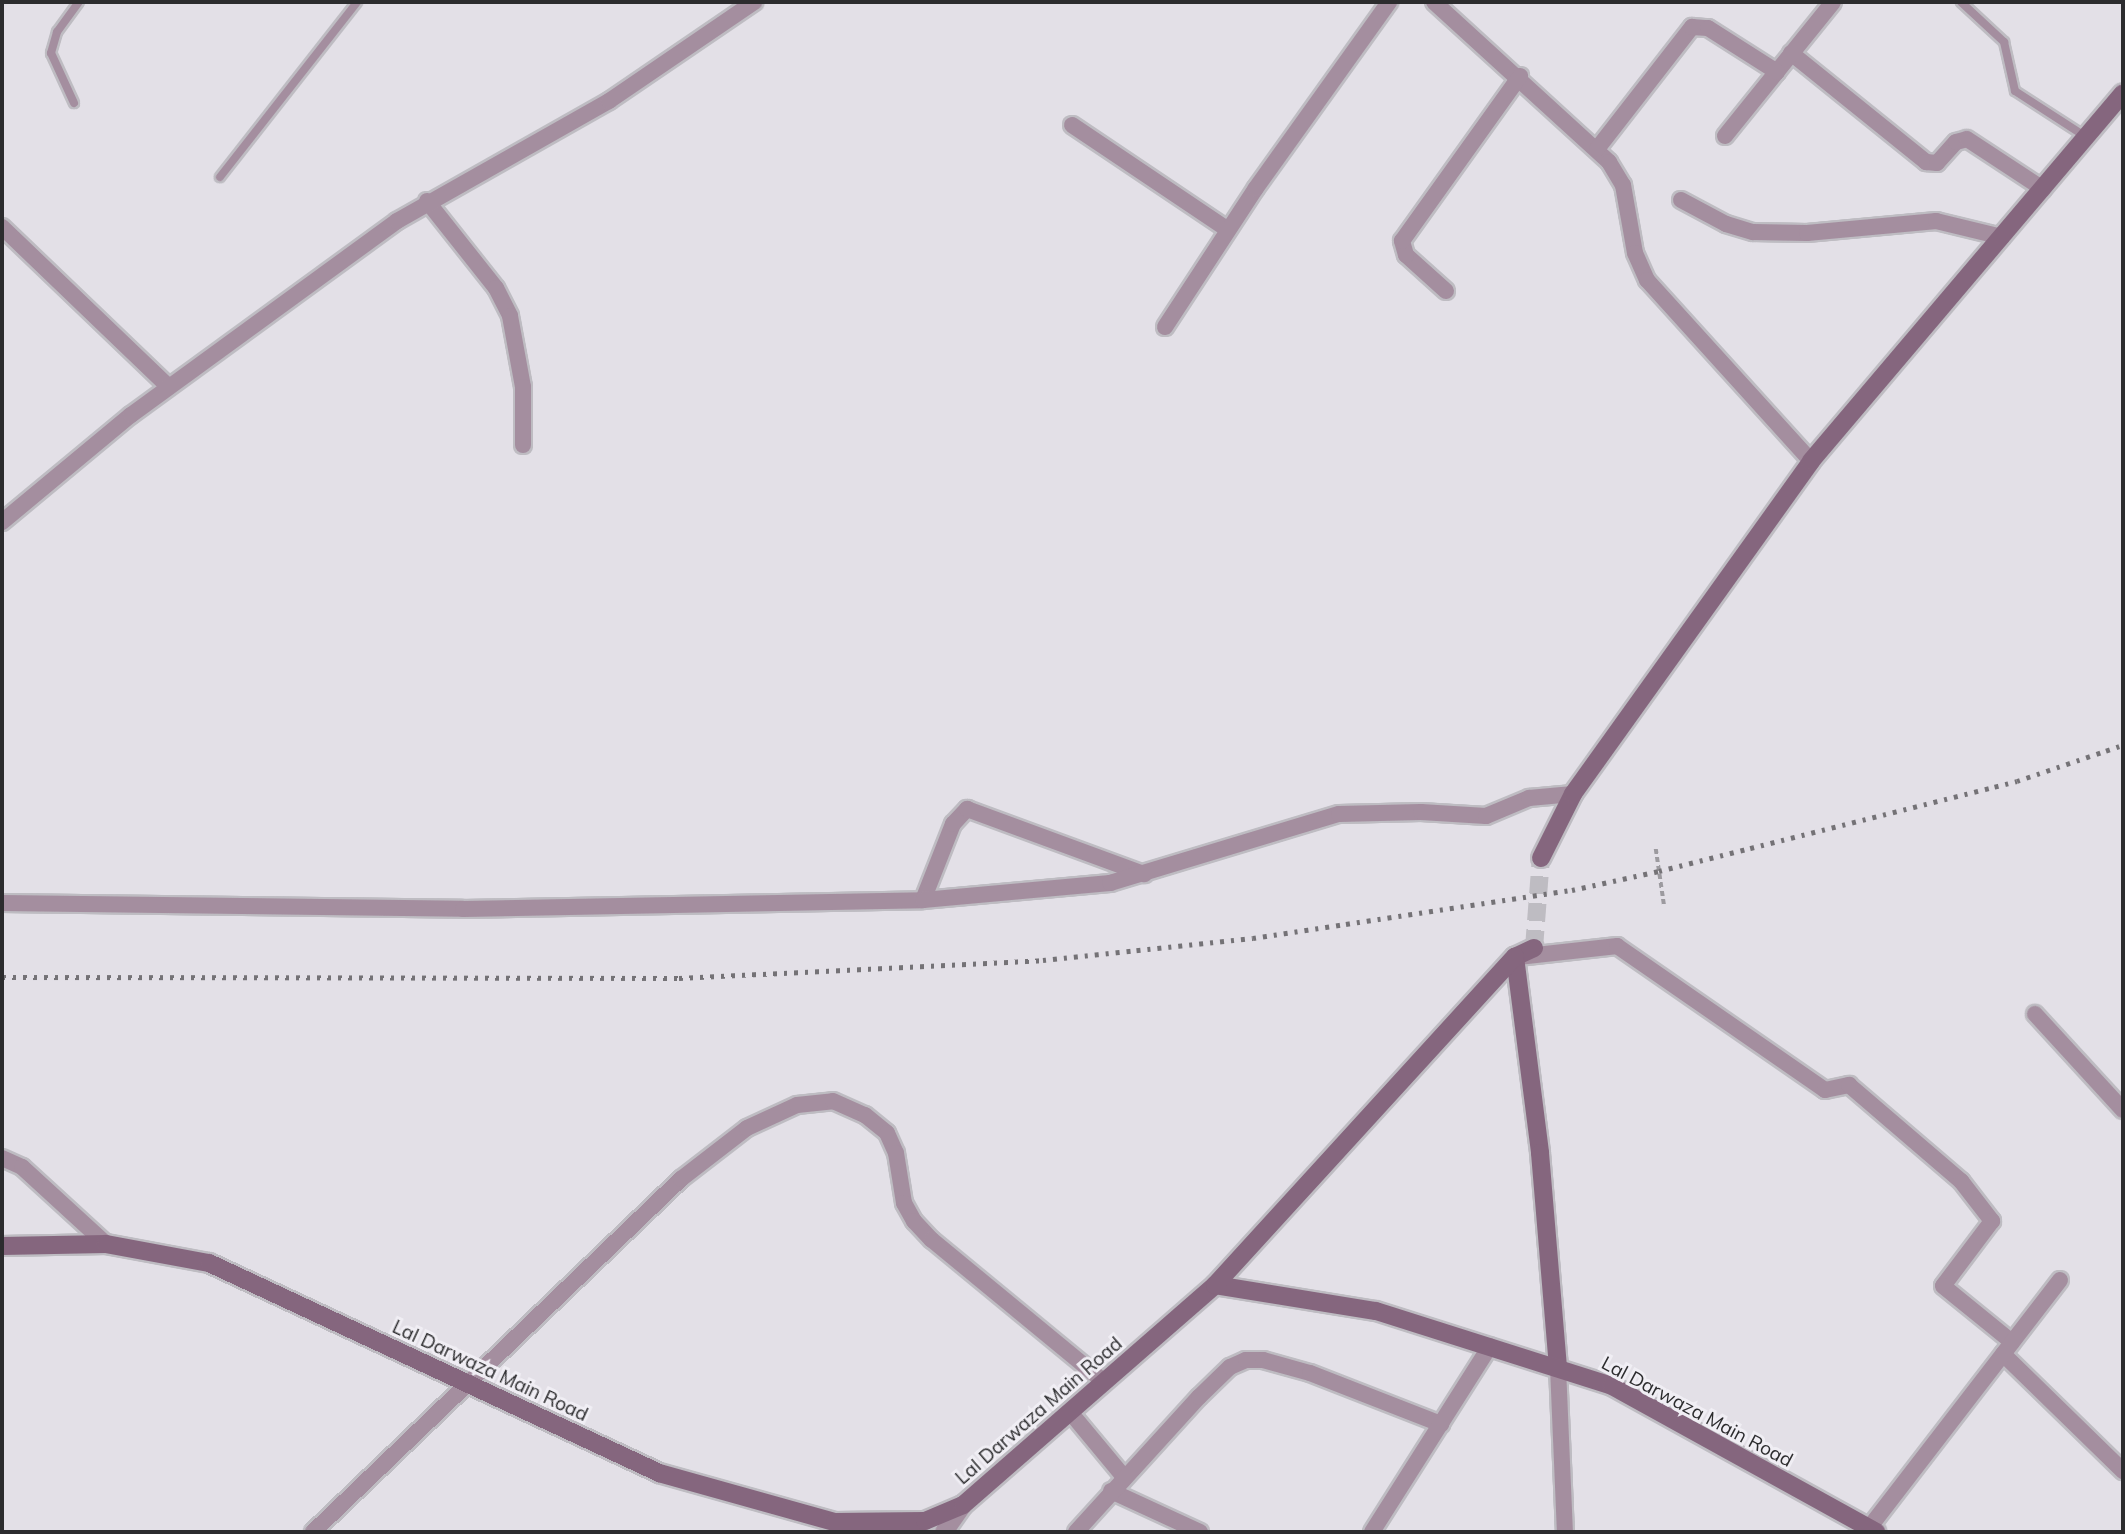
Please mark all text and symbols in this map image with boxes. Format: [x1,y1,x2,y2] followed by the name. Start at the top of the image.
[389,1316,591,1426] street label: Lal Darwaza Main Road
[951,1333,1127,1489] street label: Lal Darwaza Main Road
[1598,1352,1796,1472] street label: Lal Darwaza Main Road

